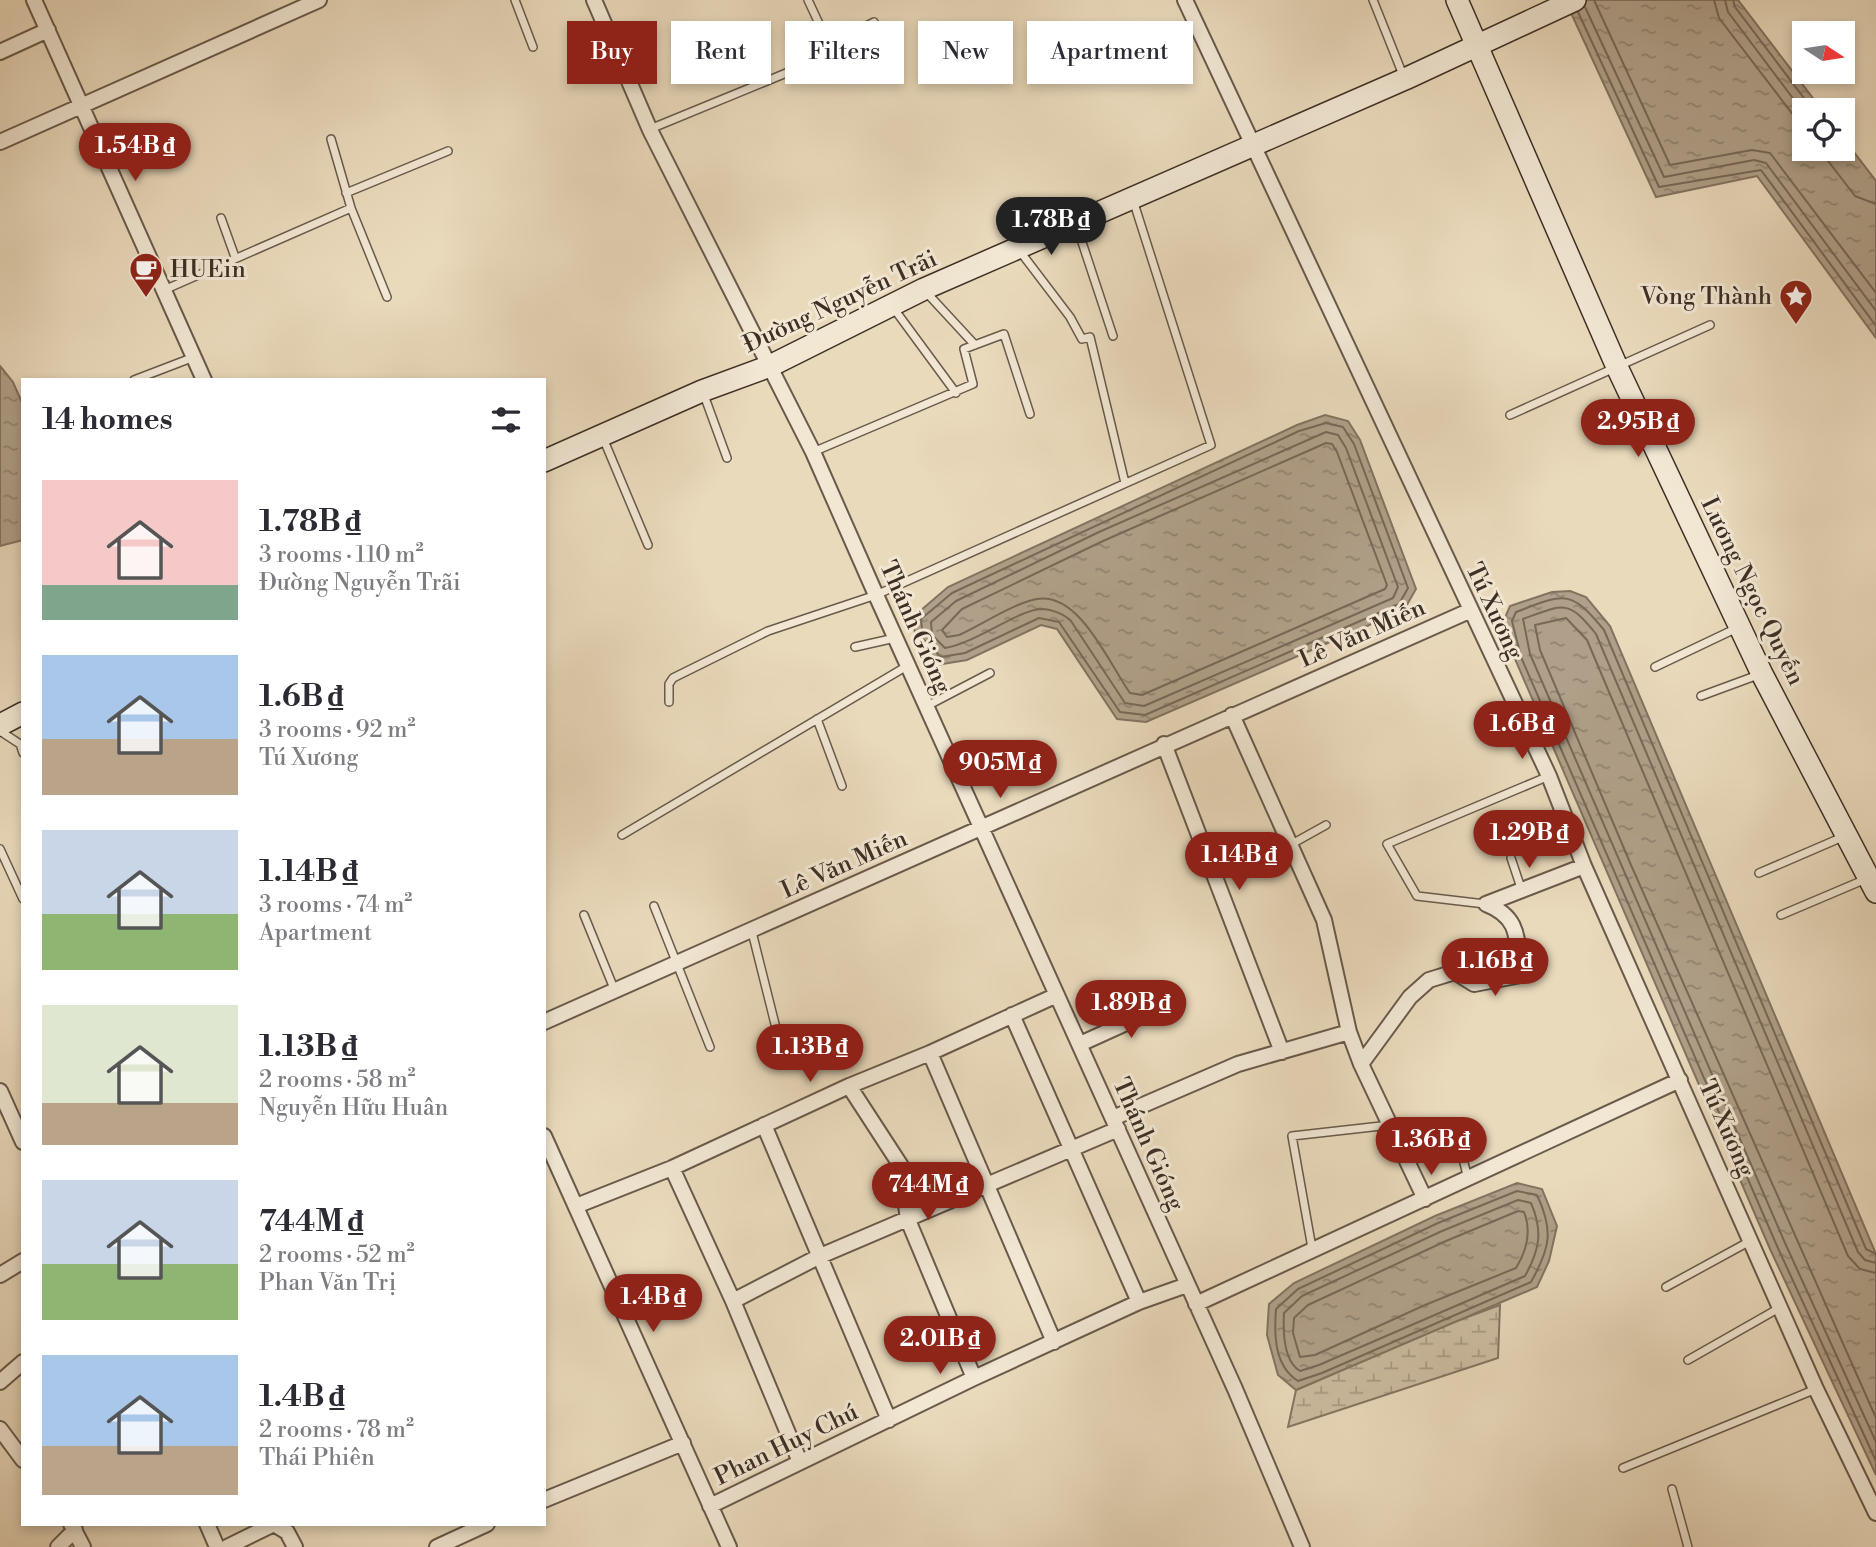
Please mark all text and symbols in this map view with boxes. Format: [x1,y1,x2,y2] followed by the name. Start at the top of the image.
[567,21,657,84] chip: Buy
[671,21,771,84] chip: Rent
[785,21,904,84] chip: Filters
[918,21,1013,84] chip: New
[1027,21,1193,84] chip: Apartment
[1792,21,1855,84] north arrow
[1792,21,1855,161] map controls
[1792,98,1855,161] button: locate
[70,124,200,183] pin: 1.54B ₫
[95,132,175,160] text: 1.54B ₫
[986,198,1116,257] pin: 1.78B ₫
[1012,206,1090,234] text: 1.78B ₫
[739,244,942,360] street label: Đường Nguyễn Trãi
[127,250,165,299] cafe icon: HUEin
[170,255,246,285] place label: HUEin
[1777,277,1815,326] place icon: Vòng Thành
[1639,282,1772,312] place label: Vòng Thành
[1573,400,1703,459] pin: 2.95B ₫
[42,401,173,439] text: 14 homes
[487,401,525,439] icon: filters
[1597,408,1679,436] text: 2.95B ₫
[1694,492,1811,690] street label: Lương Ngọc Quyến
[259,503,361,541] text: 1.78B ₫
[98,508,182,592] icon: home
[259,541,423,569] text: 3 rooms · 110 m²
[872,556,958,699] street label: Thánh Gióng
[1459,558,1530,665] street label: Tú Xương
[259,569,461,597] text: Đường Nguyễn Trãi
[1295,593,1430,675] street label: Lê Văn Miến
[259,678,343,716] text: 1.6B ₫
[98,683,182,767] icon: home
[1465,702,1579,761] pin: 1.6B ₫
[1490,710,1554,738] text: 1.6B ₫
[259,716,415,744] text: 3 rooms · 92 m²
[943,740,1057,800] pin: 905M ₫
[259,744,358,772] text: Tú Xương
[959,749,1041,777] text: 905M ₫
[1464,810,1594,870] pin: 1.29B ₫
[1489,819,1569,847] text: 1.29B ₫
[777,824,912,906] street label: Lê Văn Miến
[1174,832,1304,892] pin: 1.14B ₫
[1201,841,1277,869] text: 1.14B ₫
[259,853,358,891] text: 1.14B ₫
[98,858,182,942] icon: home
[259,891,412,919] text: 3 rooms · 74 m²
[259,919,372,947] text: Apartment
[1430,939,1560,998] pin: 1.16B ₫
[1457,947,1533,975] text: 1.16B ₫
[1066,981,1196,1040] pin: 1.89B ₫
[1091,989,1171,1017] text: 1.89B ₫
[745,1024,875,1084] pin: 1.13B ₫
[259,1028,357,1066] text: 1.13B ₫
[98,1033,182,1117] icon: home
[772,1033,848,1061] text: 1.13B ₫
[259,1066,416,1094] text: 2 rooms · 58 m²
[1105,1073,1191,1216] street label: Thánh Gióng
[1691,1075,1761,1182] street label: Tú Xương
[259,1094,448,1122] text: Nguyễn Hữu Huân
[1366,1118,1496,1177] pin: 1.36B ₫
[1392,1126,1470,1154] text: 1.36B ₫
[871,1162,985,1222] pin: 744M ₫
[888,1171,968,1199] text: 744M ₫
[259,1203,363,1241] text: 744M ₫
[98,1208,182,1292] icon: home
[259,1241,415,1269] text: 2 rooms · 52 m²
[259,1269,396,1297] text: Phan Văn Trị
[596,1274,710,1334] pin: 1.4B ₫
[620,1283,686,1311] text: 1.4B ₫
[875,1316,1005,1376] pin: 2.01B ₫
[900,1325,980,1353] text: 2.01B ₫
[259,1378,345,1416] text: 1.4B ₫
[98,1383,182,1467] icon: home
[710,1397,863,1493] street label: Phan Huy Chú
[259,1416,414,1444] text: 2 rooms · 78 m²
[259,1444,375,1472] text: Thái Phiên

